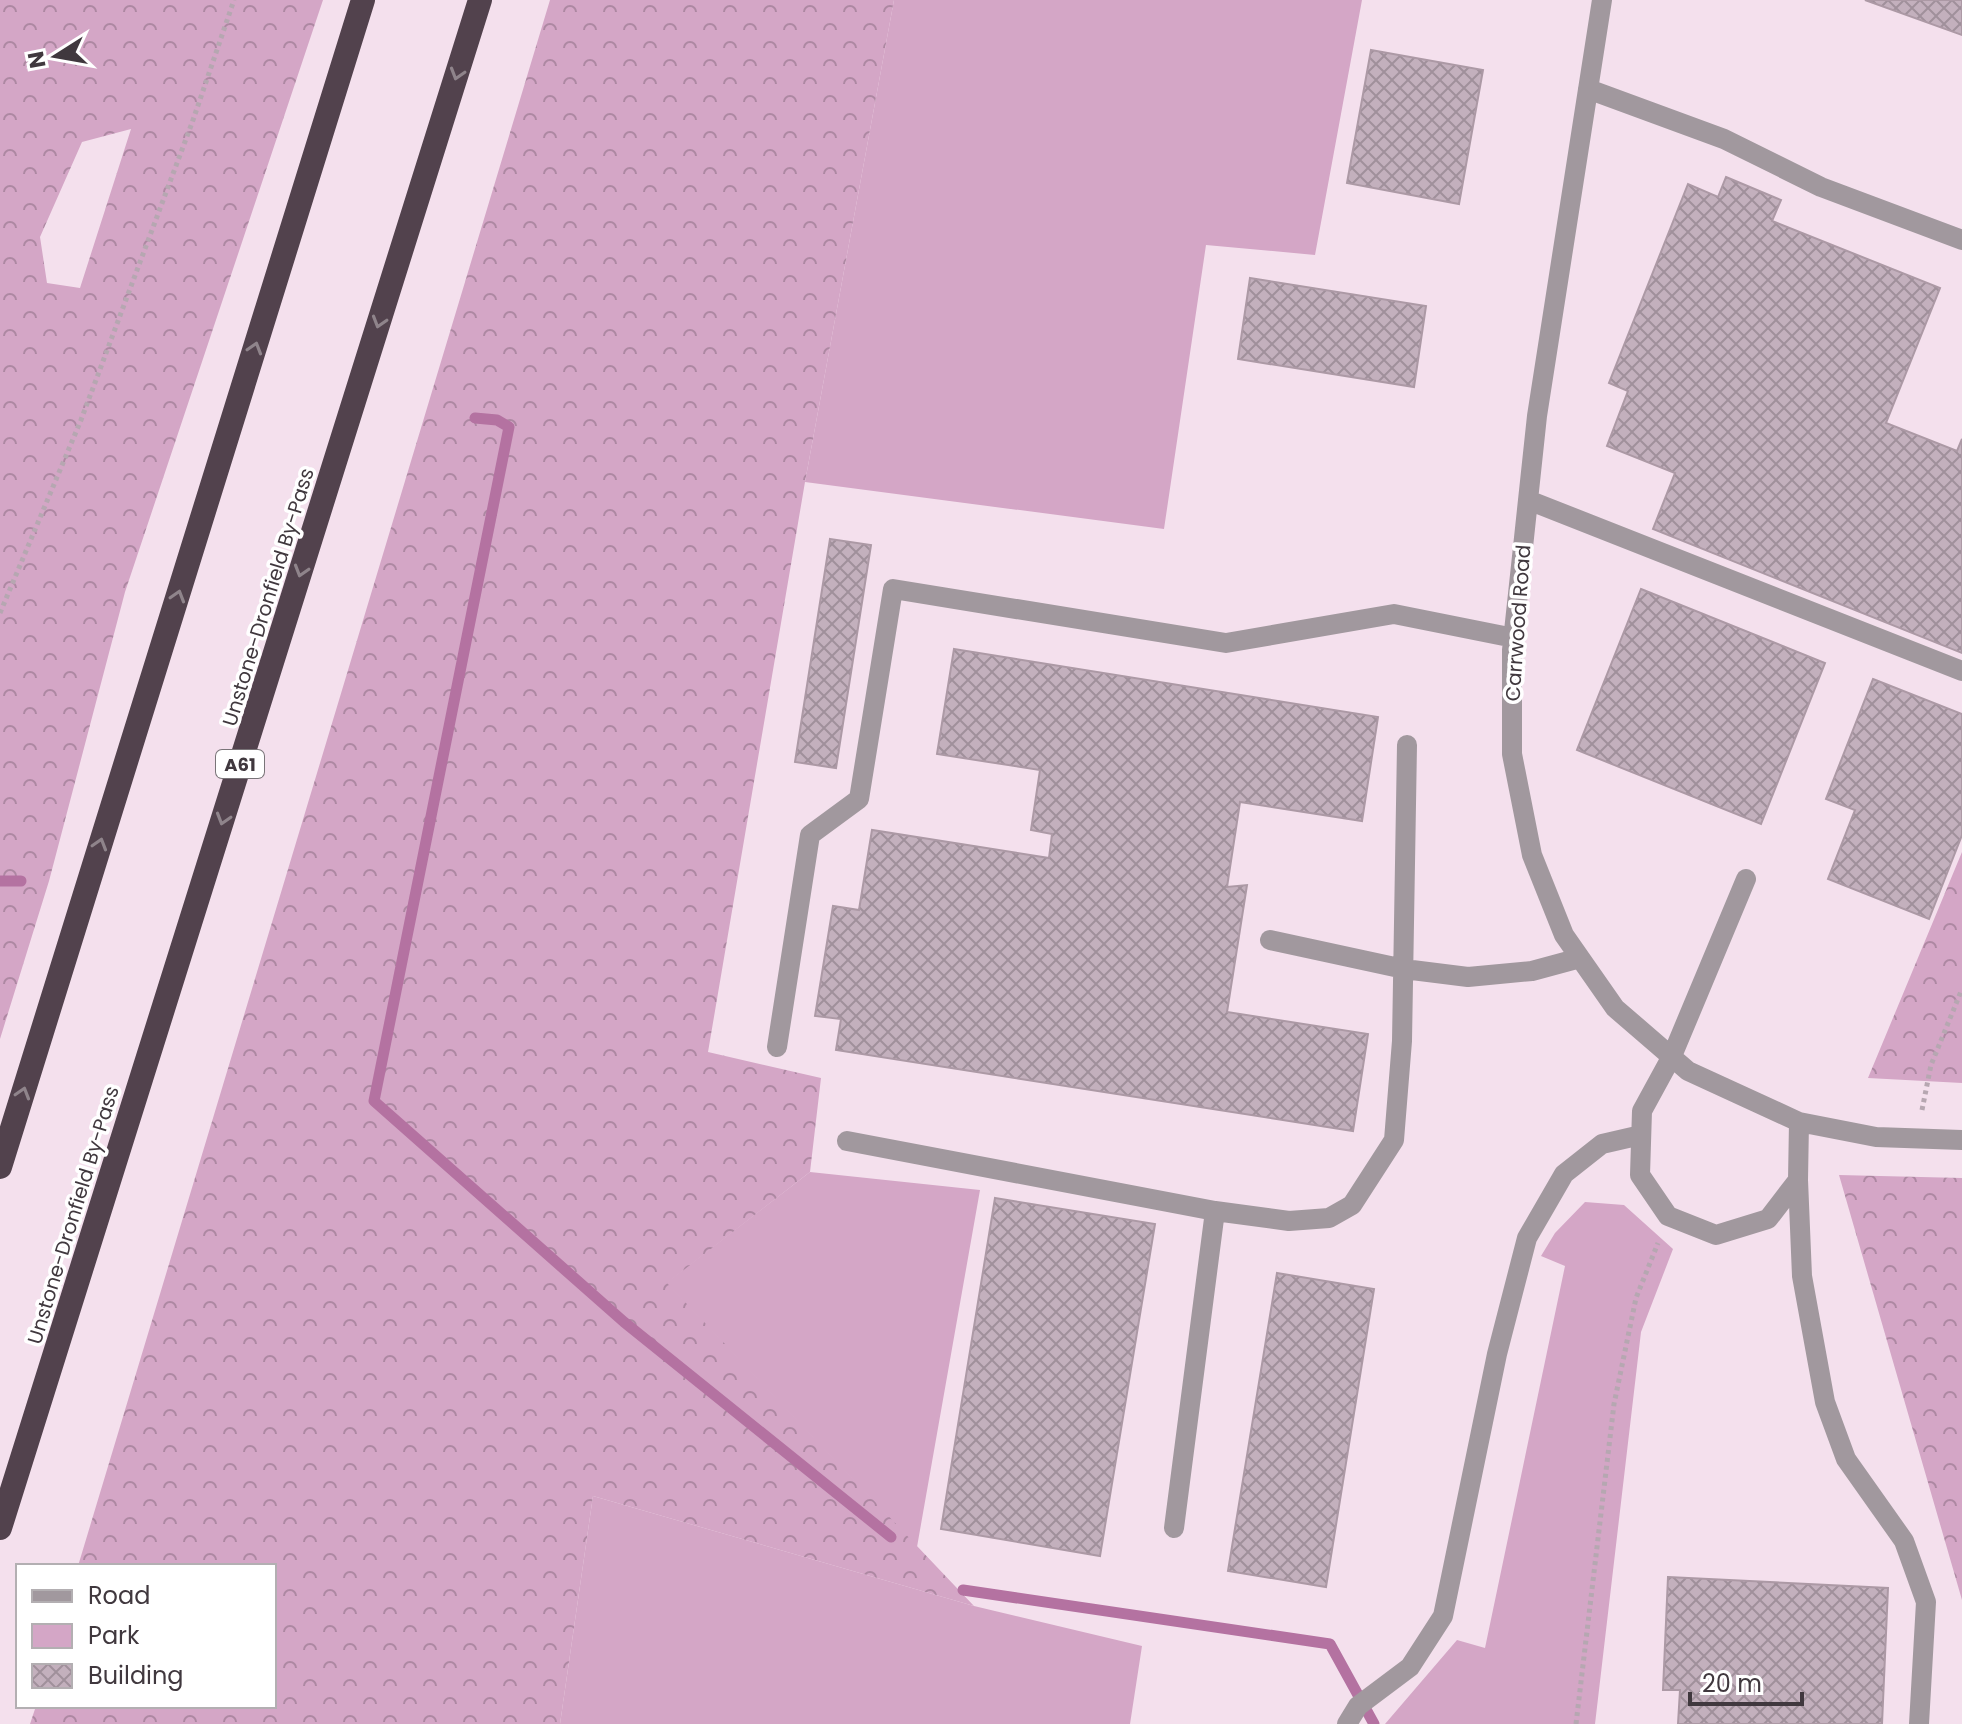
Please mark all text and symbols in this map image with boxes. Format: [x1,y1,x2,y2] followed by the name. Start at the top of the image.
[16,16,96,96] north arrow
[20,49,54,71] text: N
[450,67,466,81] one-way arrow
[372,315,388,329] one-way arrow
[246,342,262,355] one-way arrow
[215,465,321,729] street label: Unstone-Dronfield By-Pass
[1499,544,1537,702] street label: Carrwood Road
[294,563,310,577] one-way arrow
[169,590,185,604] one-way arrow
[216,750,264,778] road number: A61
[216,811,232,825] one-way arrow
[91,838,107,852] one-way arrow
[20,1083,126,1347] street label: Unstone-Dronfield By-Pass
[14,1086,30,1100] one-way arrow
[16,1564,276,1708] legend
[88,1579,150,1612] text: Road
[88,1619,140,1652] text: Park
[1690,1656,1802,1706] scale bar
[88,1659,184,1692] text: Building
[1702,1667,1762,1700] text: 20 m

